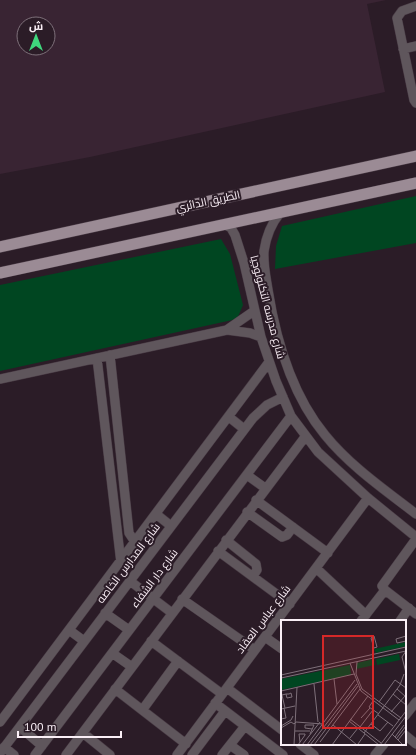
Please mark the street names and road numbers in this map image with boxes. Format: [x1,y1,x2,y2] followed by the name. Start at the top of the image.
[175,187,242,217] street label: الطريق الدائري
[246,254,289,361] street label: شارع مدرسه التكنولوجيا
[93,520,164,607] street label: شارع المدارس الخاصه
[127,546,181,611] street label: شارع دار الشفاء
[233,582,294,657] street label: شارع عباس العقاد

